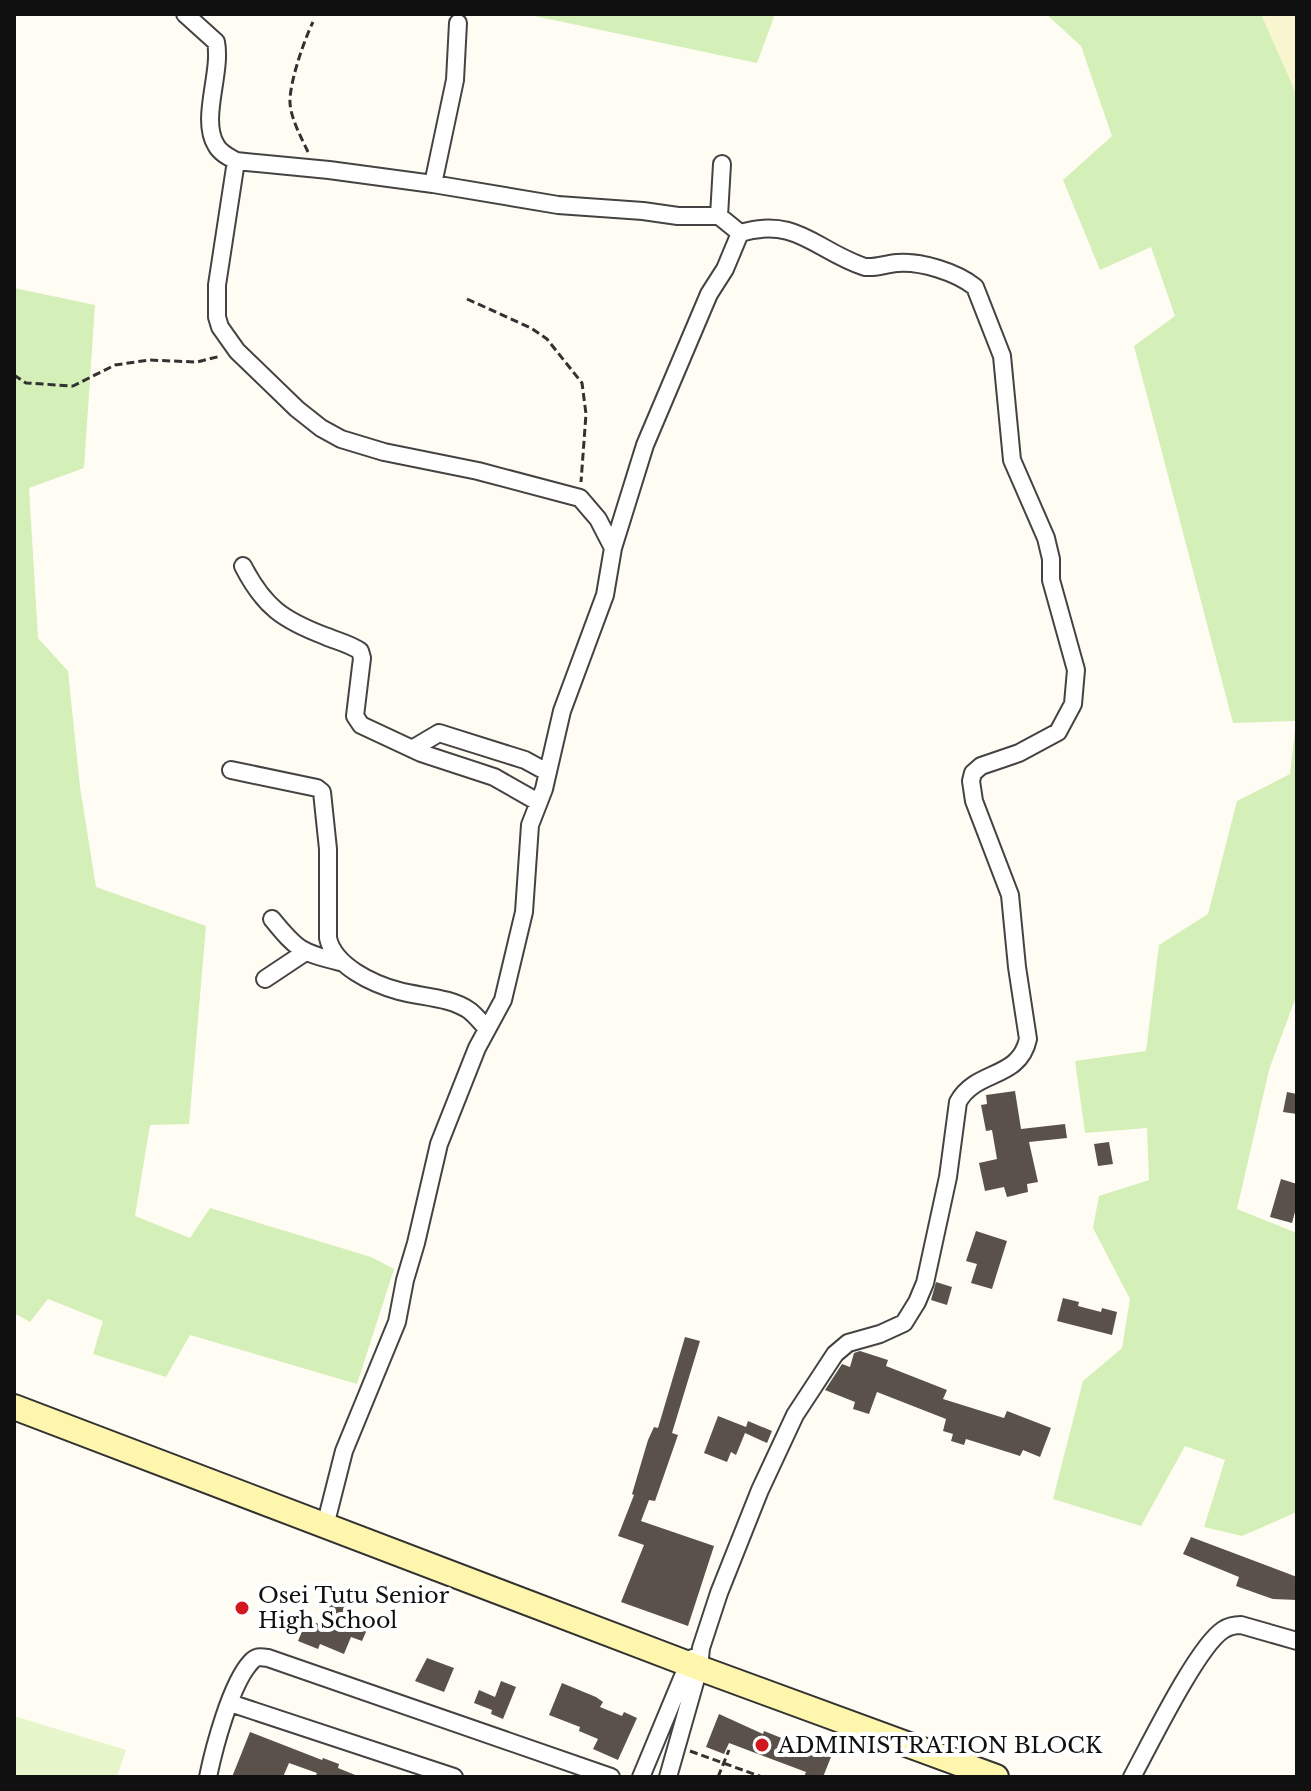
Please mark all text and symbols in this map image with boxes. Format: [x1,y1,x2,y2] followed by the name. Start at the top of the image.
[258,1582,450,1634] place label: Osei Tutu Senior High School
[233,1599,251,1617] marker: Osei Tutu Senior High School
[777,1732,1103,1759] place label: ADMINISTRATION BLOCK
[753,1736,771,1754] marker: ADMINISTRATION BLOCK

